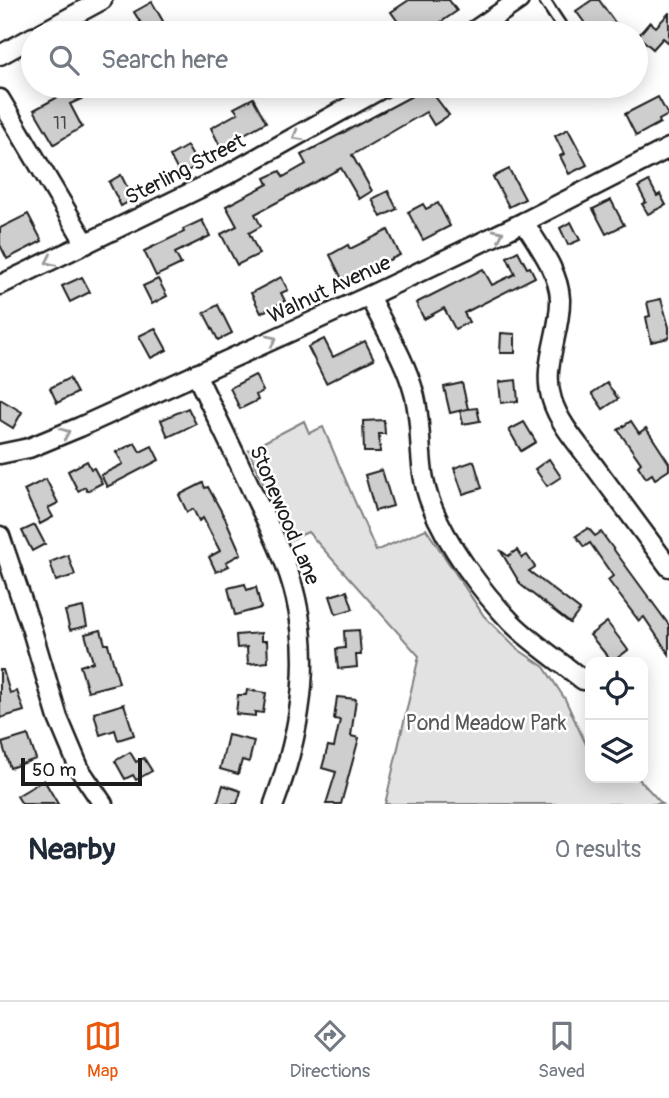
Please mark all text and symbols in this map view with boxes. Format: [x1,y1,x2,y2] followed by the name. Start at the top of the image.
[21,21,648,98] search box
[45,41,83,79] icon: search
[101,44,228,76] text: Search here
[53,112,67,135] house number: 11
[121,127,250,211] street label: Sterling Street
[292,128,304,141] one-way arrow
[492,228,504,242] one-way arrow
[263,249,396,330] street label: Walnut Avenue
[45,253,57,267] one-way arrow
[265,334,277,348] one-way arrow
[57,427,70,441] one-way arrow
[243,441,326,590] street label: Stonewood Lane
[585,657,648,783] map controls
[585,657,648,720] button: locate
[405,710,567,737] park label: Pond Meadow Park
[585,720,648,783] button: layers
[21,755,142,787] scale bar
[32,758,76,782] text: 50 m
[28,831,115,868] text: Nearby
[555,835,641,864] text: 0 results
[84,1017,122,1083] tab: Map
[290,1017,370,1083] tab: Directions
[538,1017,585,1083] tab: Saved

